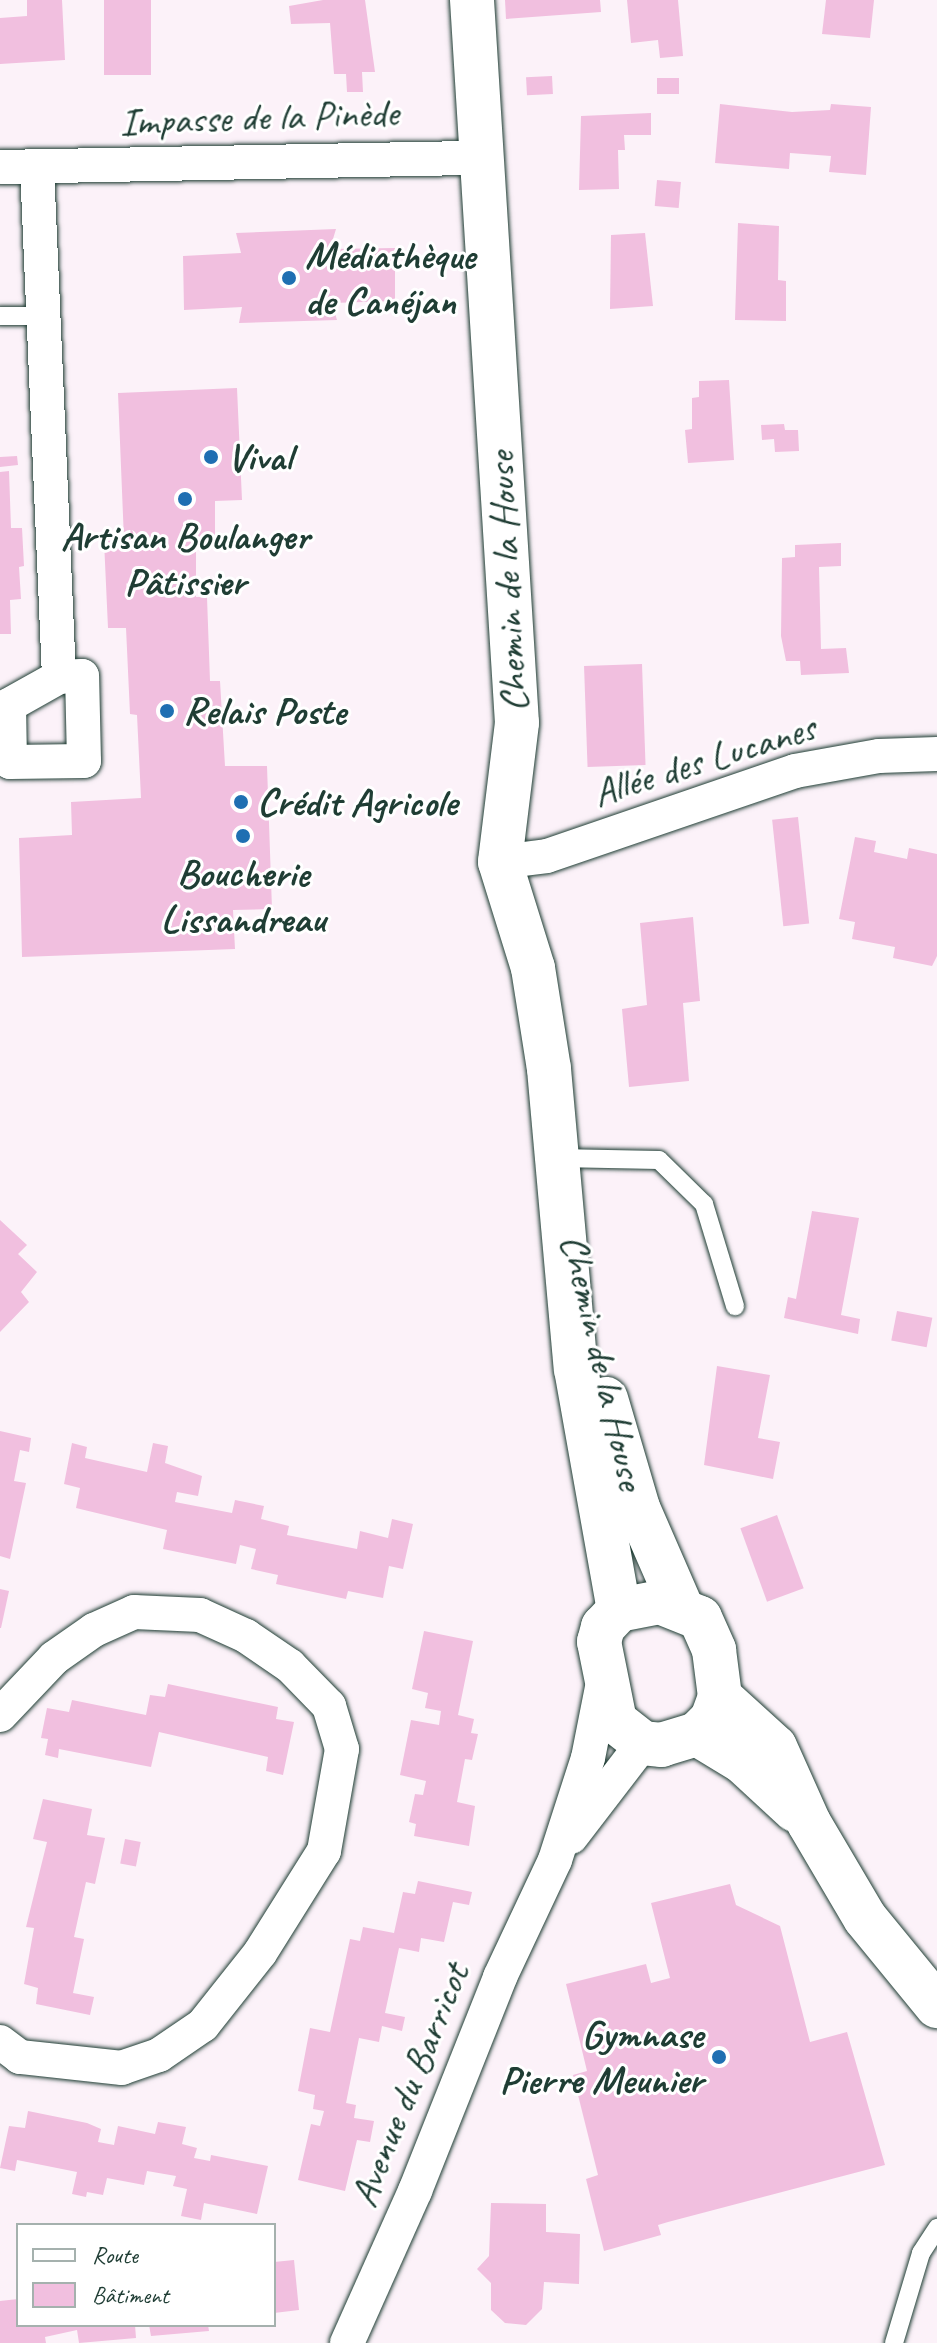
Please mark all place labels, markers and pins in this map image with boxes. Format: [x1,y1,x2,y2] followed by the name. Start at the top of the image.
[305,231,475,325] place label: Médiathèque de Canéjan
[280,269,298,287] marker: Médiathèque de Canéjan
[227,433,292,481] place label: Vival
[202,448,220,466] marker: Vival
[176,490,194,508] marker: Artisan Boulanger Pâtissier
[61,512,309,606] place label: Artisan Boulanger Pâtissier
[183,687,346,735] place label: Relais Poste
[158,702,176,720] marker: Relais Poste
[257,778,458,826] place label: Crédit Agricole
[232,793,250,811] marker: Crédit Agricole
[234,827,252,845] marker: Boucherie Lissandreau
[161,849,325,943] place label: Boucherie Lissandreau
[500,2010,703,2104] place label: Gymnase Pierre Meunier
[710,2048,728,2066] marker: Gymnase Pierre Meunier

